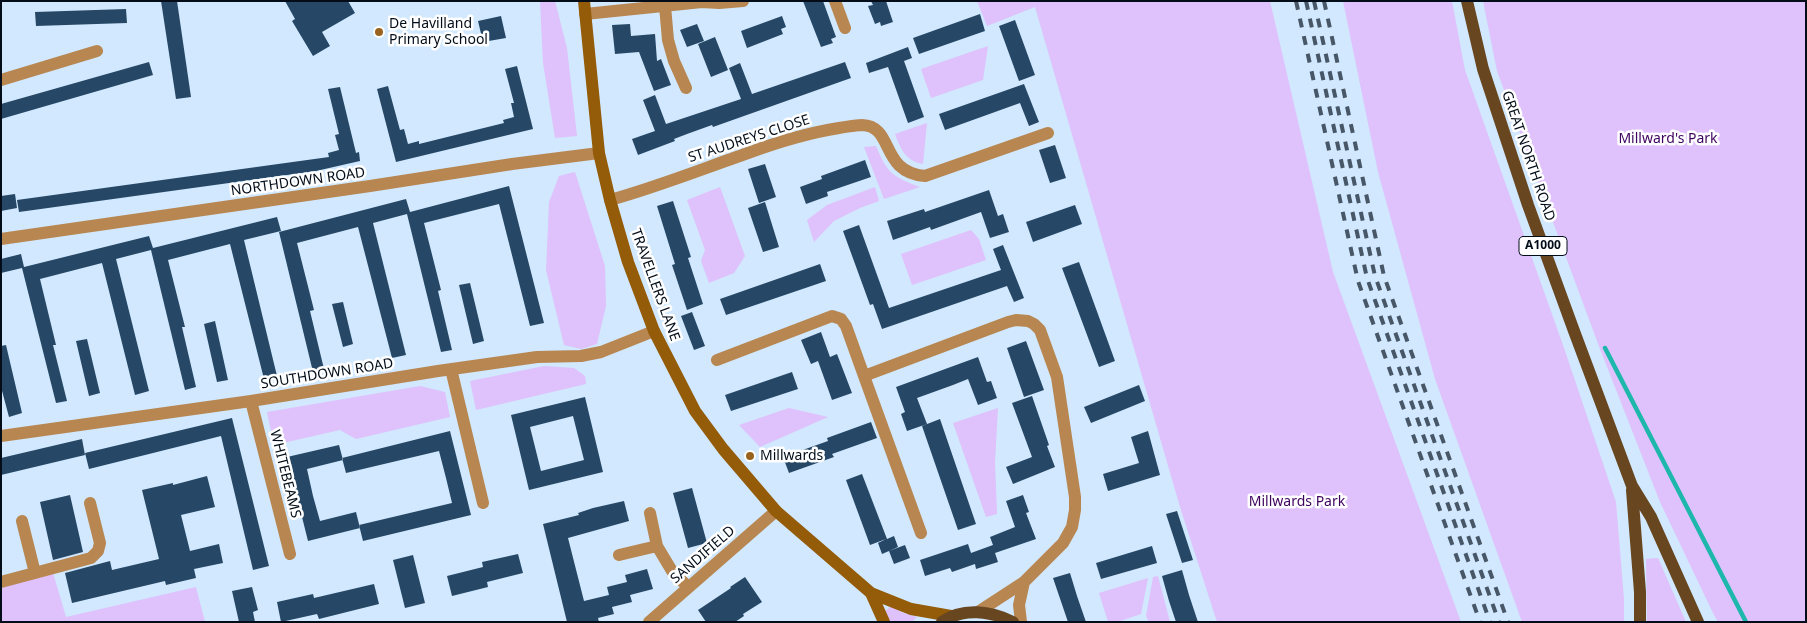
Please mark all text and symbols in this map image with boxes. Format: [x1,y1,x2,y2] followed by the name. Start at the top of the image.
[389,16,488,48] place label: De Havilland Primary School
[373,26,385,38] marker: De Havilland Primary School
[1498,89,1558,223] street label: GREAT NORTH ROAD
[686,111,812,167] street label: ST AUDREYS CLOSE
[1618,131,1718,147] park label: Millward's Park
[230,164,366,200] street label: NORTHDOWN ROAD
[627,227,683,343] street label: TRAVELLERS LANE
[1519,237,1567,256] road number: A1000
[260,355,394,393] street label: SOUTHDOWN ROAD
[266,428,304,520] street label: WHITEBEAMS
[760,448,823,464] place label: Millwards
[744,450,756,462] marker: Millwards
[1249,494,1345,510] park label: Millwards Park
[667,523,739,587] street label: SANDIFIELD

